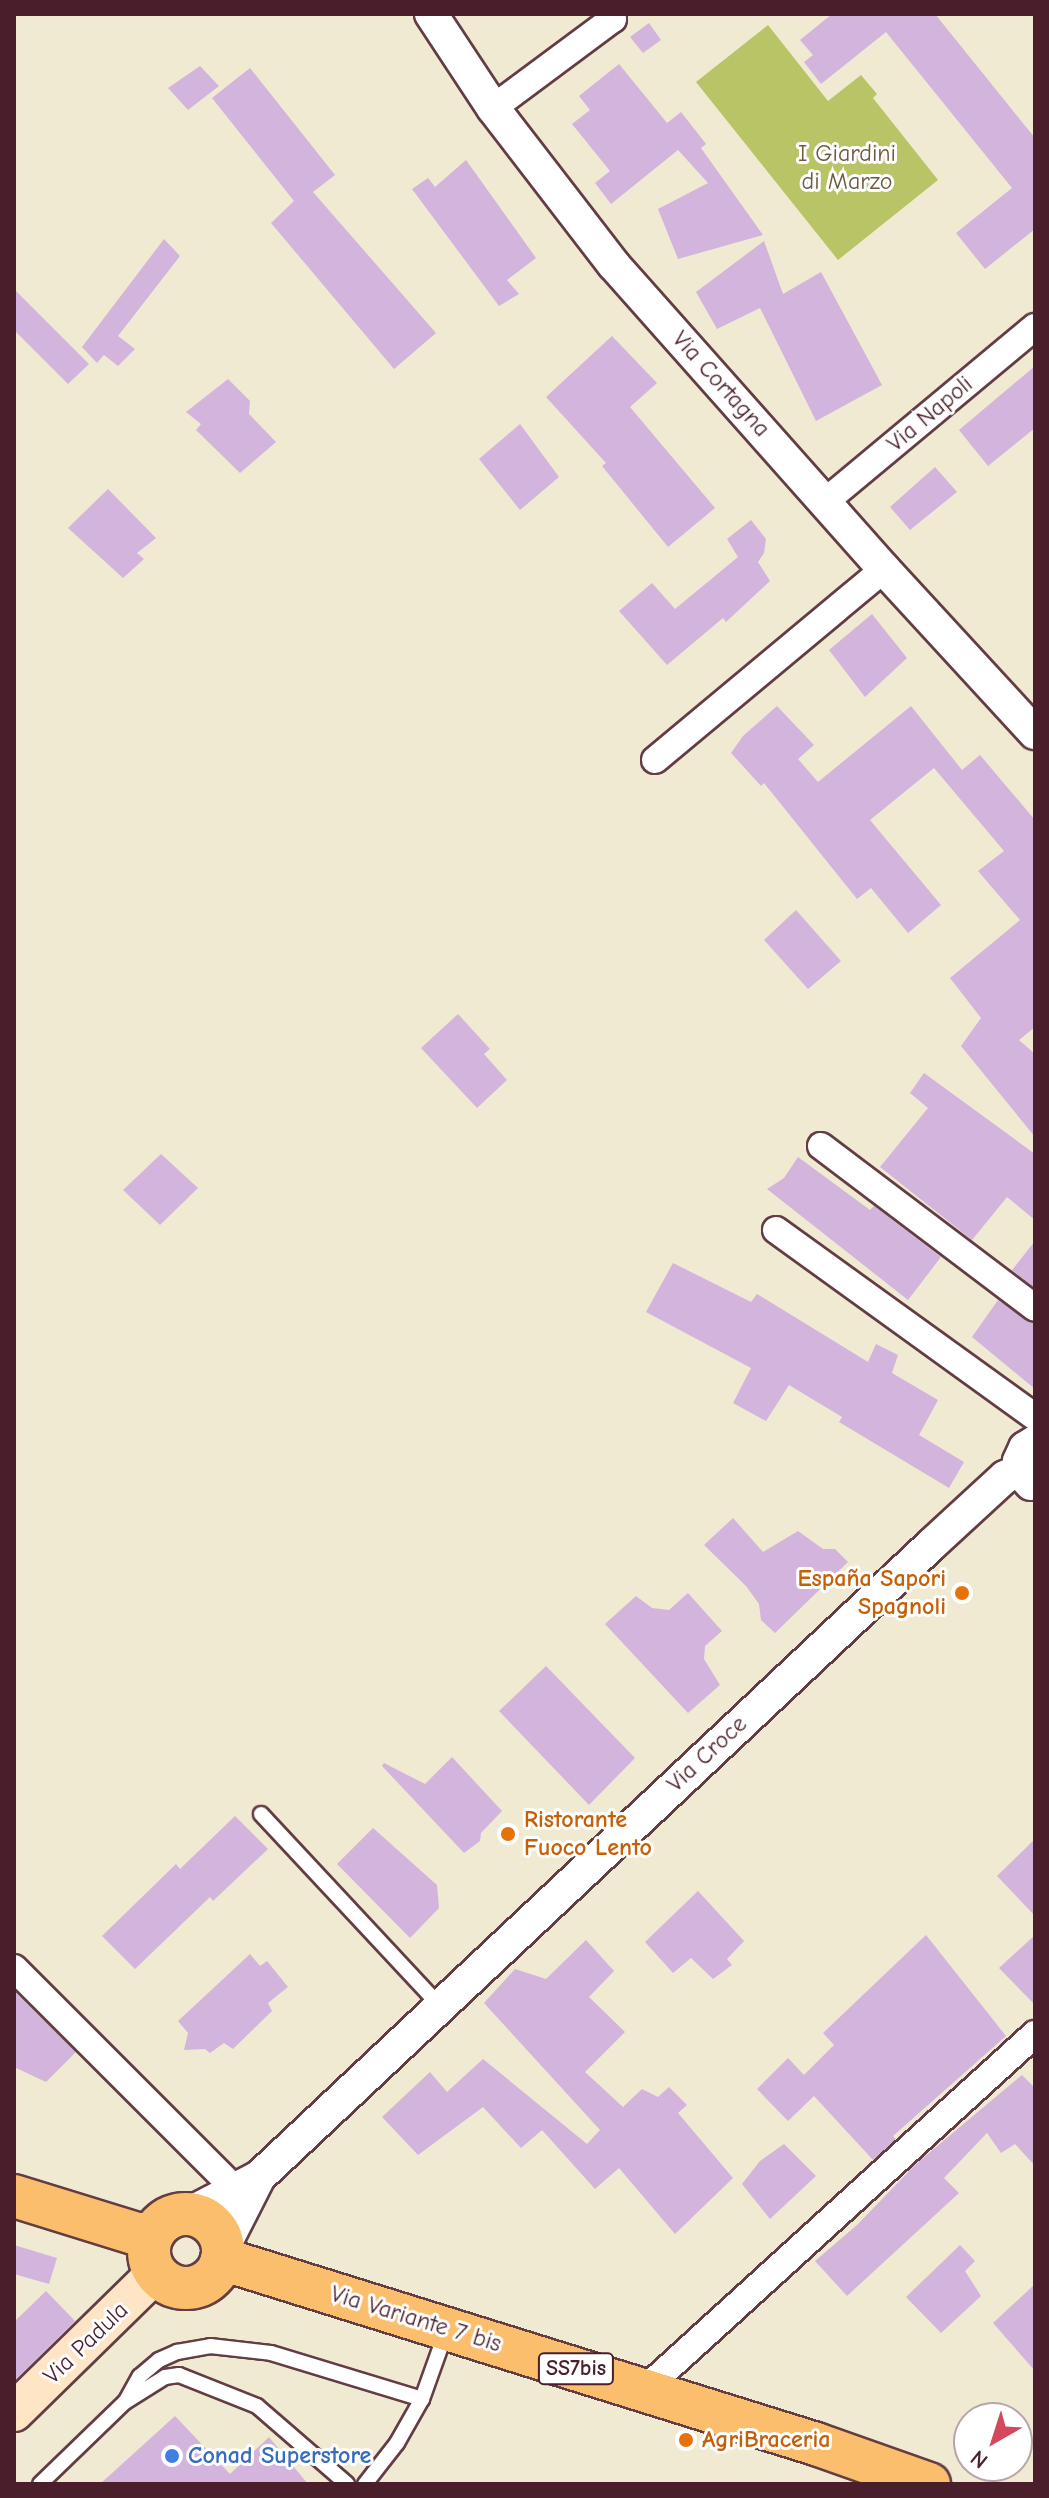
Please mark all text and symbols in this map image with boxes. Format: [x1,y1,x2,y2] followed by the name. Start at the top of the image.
[798,140,896,196] park label: I Giardini di Marzo
[666,325,776,443] street label: Via Cortagna
[881,370,979,458] street label: Via Napoli
[797,1565,946,1621] place label: España Sapori Spagnoli
[953,1584,971,1602] marker: España Sapori Spagnoli
[661,1710,753,1798] street label: Via Croce
[524,1806,652,1862] place label: Ristorante Fuoco Lento
[499,1825,517,1843] marker: Ristorante Fuoco Lento
[327,2279,505,2359] street label: Via Variante 7 bis
[38,2296,134,2390] street label: Via Padula
[536,2351,616,2387] road number: SS7bis
[953,2402,1033,2482] north arrow
[702,2426,830,2454] place label: AgriBraceria
[677,2431,695,2449] marker: AgriBraceria
[188,2442,371,2470] place label: Conad Superstore
[965,2444,993,2474] text: N
[163,2447,181,2465] marker: Conad Superstore

